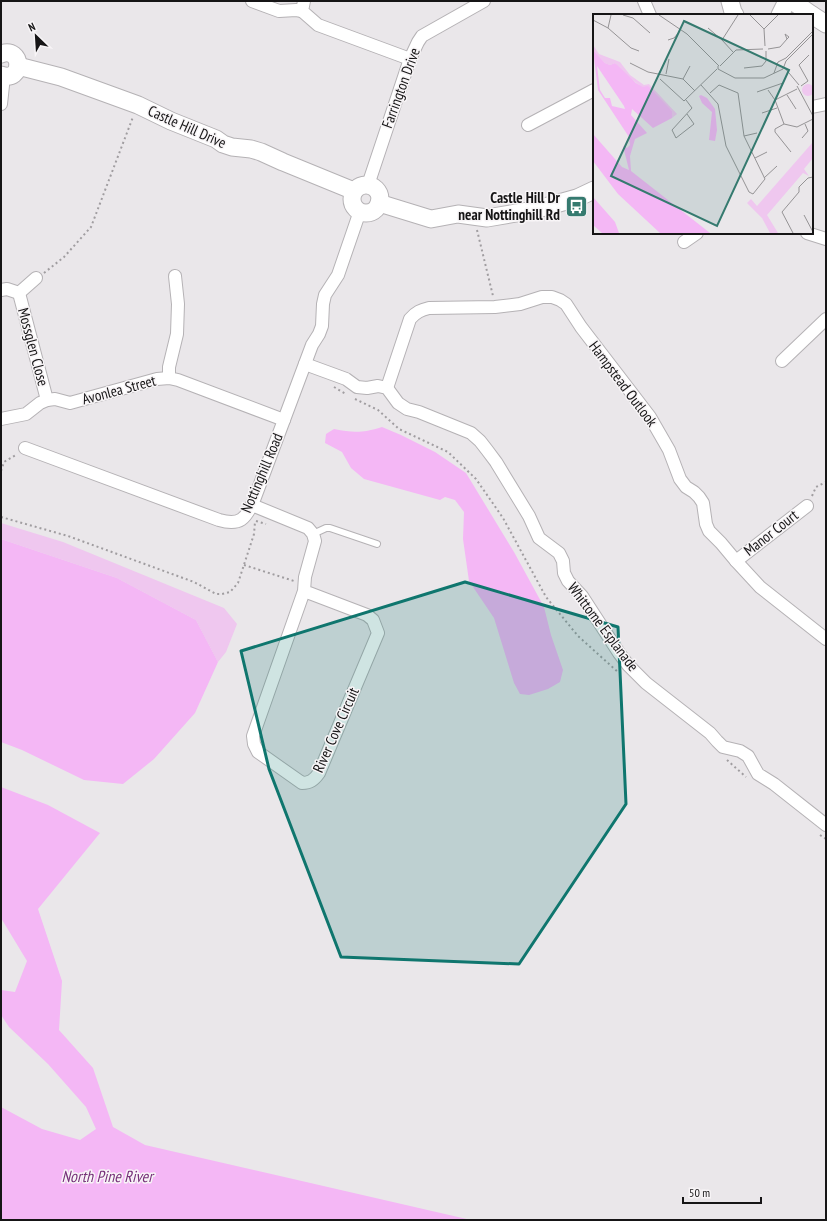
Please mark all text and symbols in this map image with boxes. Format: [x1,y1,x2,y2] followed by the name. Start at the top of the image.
[593,14,813,234] inset map
[16,16,56,56] north arrow
[26,19,37,35] text: N
[377,45,424,131] street label: Farrington Drive
[145,101,229,152] street label: Castle Hill Drive
[458,188,561,224] place label: Castle Hill Dr near Nottinghill Rd
[563,194,589,220] bus stop icon: Castle Hill Dr near Nottinghill Rd
[14,306,53,388] street label: Mossglen Close
[585,337,662,430] street label: Hampstead Outlook
[80,371,158,408] street label: Avonlea Street
[236,430,287,516] street label: Nottinghill Road
[740,505,802,560] street label: Manor Court
[564,578,643,675] street label: Whittome Esplanade
[308,684,363,775] street label: River Cove Circuit
[61,1166,155,1186] water label: North Pine River
[683,1179,761,1205] scale bar
[689,1185,710,1200] text: 50 m

